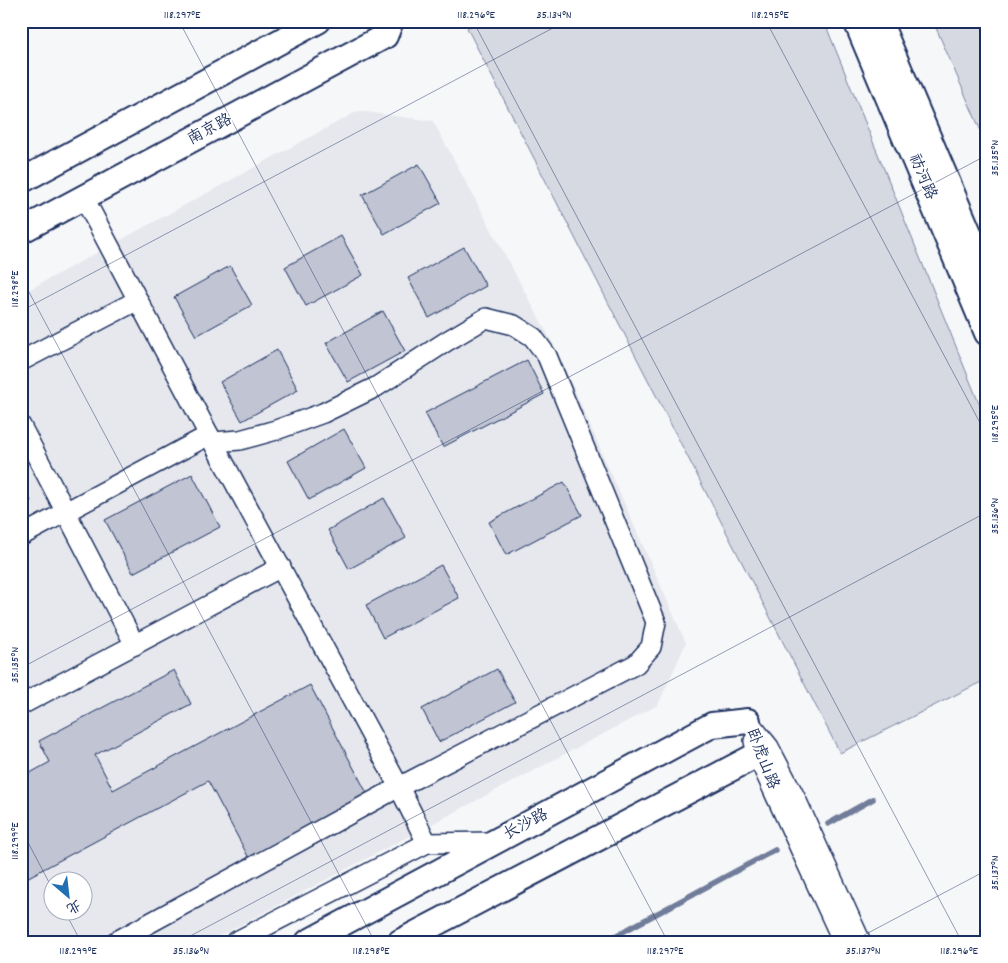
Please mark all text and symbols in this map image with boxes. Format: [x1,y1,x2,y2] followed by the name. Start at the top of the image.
[164,7,201,24] text: 118.297°E
[457,7,496,24] text: 118.296°E
[536,7,572,24] text: 35.134°N
[751,7,789,24] text: 118.295°E
[183,109,237,151] street label: 南京路
[987,140,1004,176] text: 35.135°N
[902,150,942,204] street label: 祊河路
[7,270,24,307] text: 118.298°E
[987,405,1004,443] text: 118.295°E
[987,498,1004,534] text: 35.136°N
[7,647,24,683] text: 35.135°N
[740,725,784,793] street label: 卧虎山路
[499,804,553,846] street label: 长沙路
[7,822,24,860] text: 118.299°E
[987,855,1004,891] text: 35.137°N
[42,870,92,920] north arrow
[62,894,84,918] text: 北
[59,943,97,960] text: 118.299°E
[173,943,209,960] text: 35.136°N
[353,943,390,960] text: 118.298°E
[647,943,684,960] text: 118.297°E
[845,943,881,960] text: 35.137°N
[940,943,979,960] text: 118.296°E

